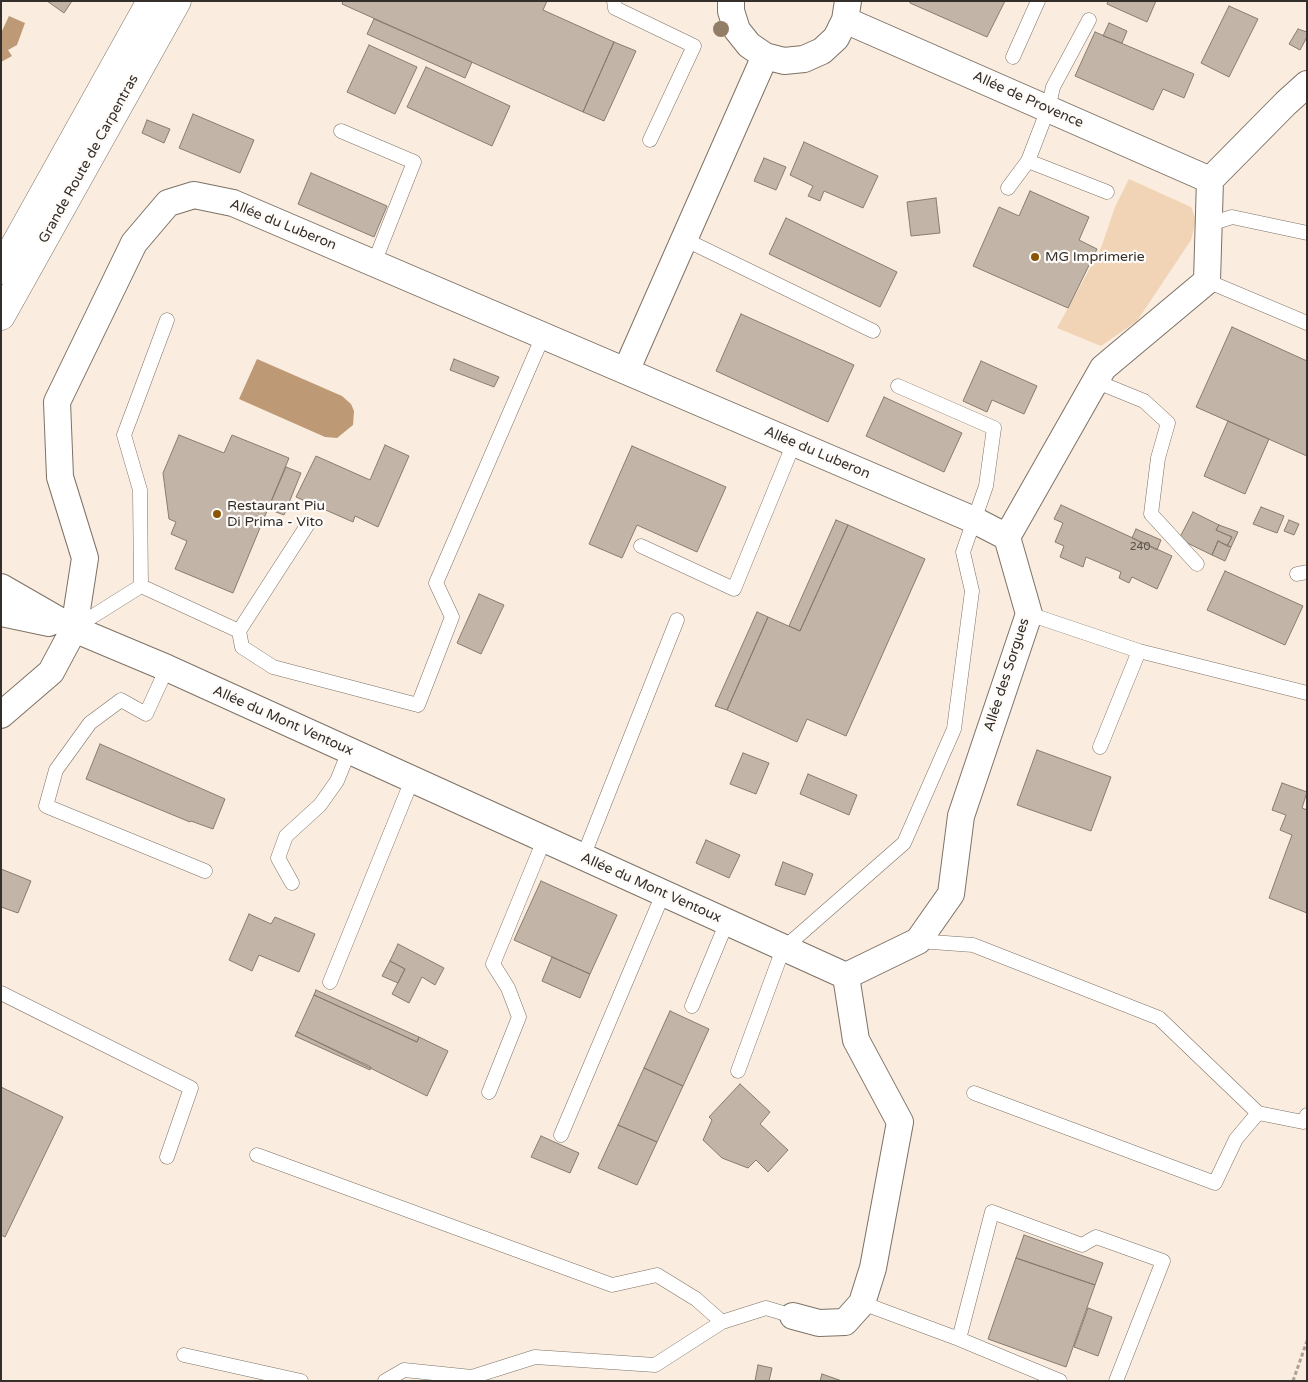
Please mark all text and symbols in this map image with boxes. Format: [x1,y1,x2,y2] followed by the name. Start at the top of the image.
[970,68,1086,132] street label: Allée de Provence
[36,72,142,246] street label: Grande Route de Carpentras
[227,196,339,254] street label: Allée du Luberon
[1045,249,1145,265] place label: MG Imprimerie
[1029,251,1041,263] marker: MG Imprimerie
[762,423,872,483] street label: Allée du Luberon
[227,498,325,530] place label: Restaurant Piu Di Prima - Vito
[211,508,223,520] marker: Restaurant Piu Di Prima - Vito
[1130,540,1150,554] house number: 240
[981,616,1033,734] street label: Allée des Sorgues
[210,682,356,760] street label: Allée du Mont Ventoux
[578,849,724,927] street label: Allée du Mont Ventoux

